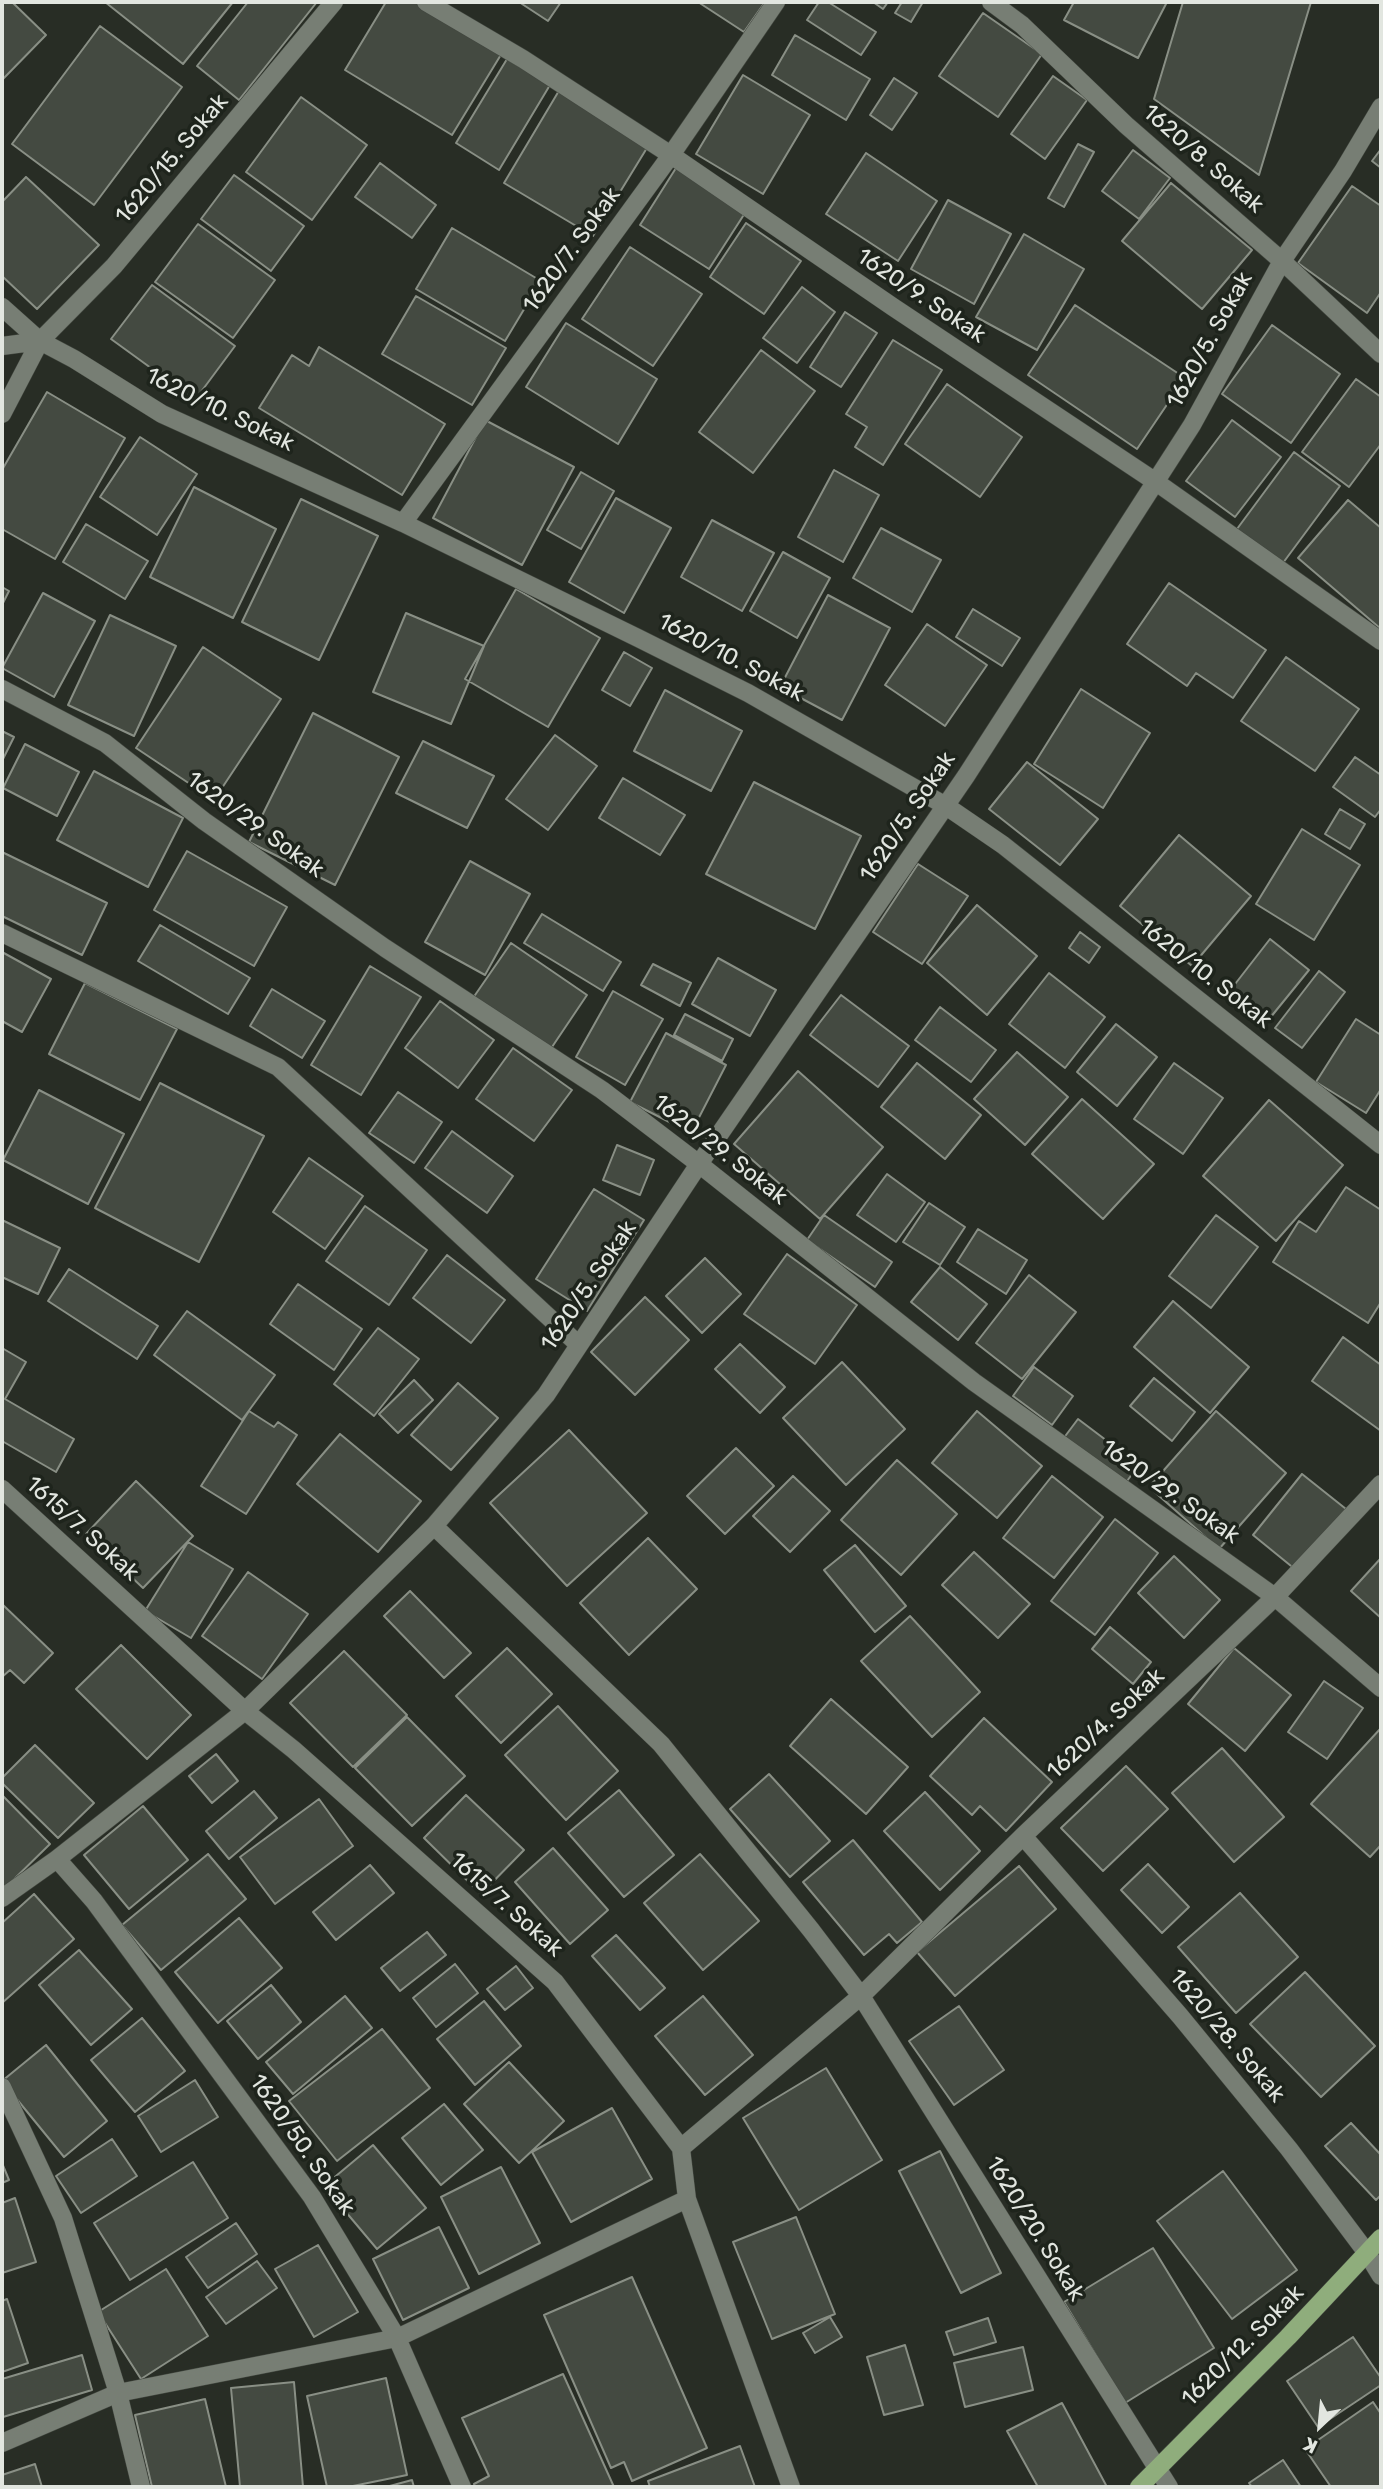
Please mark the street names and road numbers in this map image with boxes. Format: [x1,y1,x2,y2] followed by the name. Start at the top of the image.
[110,89,234,229] street label: 1620/15. Sokak
[1137,99,1269,219] street label: 1620/8. Sokak
[517,182,627,318] street label: 1620/7. Sokak
[851,243,991,349] street label: 1620/9. Sokak
[1161,267,1259,413] street label: 1620/5. Sokak
[141,362,299,458] street label: 1620/10. Sokak
[653,608,809,708] street label: 1620/10. Sokak
[854,747,962,887] street label: 1620/5. Sokak
[181,766,329,884] street label: 1620/29. Sokak
[1133,913,1277,1035] street label: 1620/10. Sokak
[647,1089,793,1211] street label: 1620/29. Sokak
[535,1216,643,1356] street label: 1620/5. Sokak
[1095,1434,1245,1550] street label: 1620/29. Sokak
[20,1471,144,1587] street label: 1615/7. Sokak
[1042,1663,1170,1785] street label: 1620/4. Sokak
[444,1847,568,1963] street label: 1615/7. Sokak
[1163,1964,1291,2108] street label: 1620/28. Sokak
[243,2069,361,2221] street label: 1620/50. Sokak
[980,2152,1090,2306] street label: 1620/20. Sokak
[1176,2279,1310,2413] street label: 1620/12. Sokak

